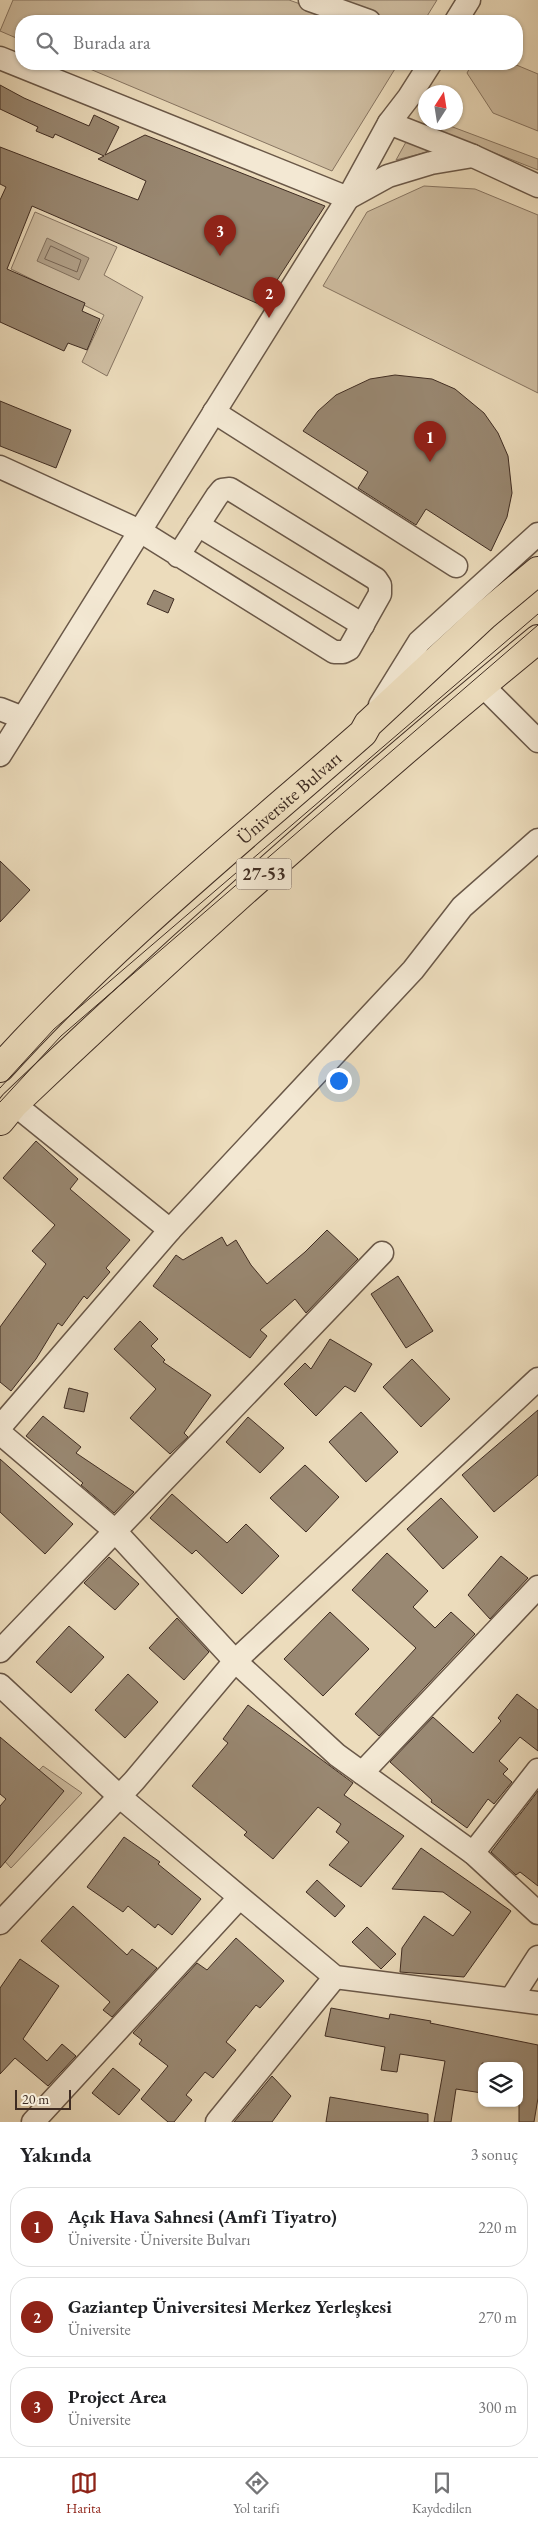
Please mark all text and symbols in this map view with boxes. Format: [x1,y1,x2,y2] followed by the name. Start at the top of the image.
[15,15,523,70] search box
[33,29,61,57] icon: search
[73,30,151,55] text: Burada ara
[418,85,463,130] north arrow
[204,215,236,256] pin: 3
[253,277,285,318] pin: 2
[414,421,446,462] pin: 1
[231,745,347,850] street label: Üniversite Bulvarı
[236,859,292,890] road number: 27-53
[326,1068,352,1094] your location
[478,2062,523,2107] map controls
[478,2062,523,2107] button: layers
[15,2087,71,2110] scale bar
[22,2090,49,2108] text: 20 m
[20,2141,91,2168] text: Yakında
[471,2144,518,2165] text: 3 sonuç
[68,2204,337,2229] text: Açık Hava Sahnesi (Amfi Tiyatro)
[33,2217,41,2238] text: 1
[478,2217,517,2238] text: 220 m
[68,2229,250,2250] text: Üniversite · Üniversite Bulvarı
[68,2294,392,2319] text: Gaziantep Üniversitesi Merkez Yerleşkesi
[33,2307,41,2328] text: 2
[478,2307,517,2328] text: 270 m
[68,2319,131,2340] text: Üniversite
[68,2384,167,2409] text: Project Area
[33,2397,41,2418] text: 3
[478,2397,517,2418] text: 300 m
[68,2409,131,2430] text: Üniversite
[66,2469,101,2517] tab: Harita
[233,2469,280,2517] tab: Yol tarifi
[412,2469,472,2517] tab: Kaydedilen

